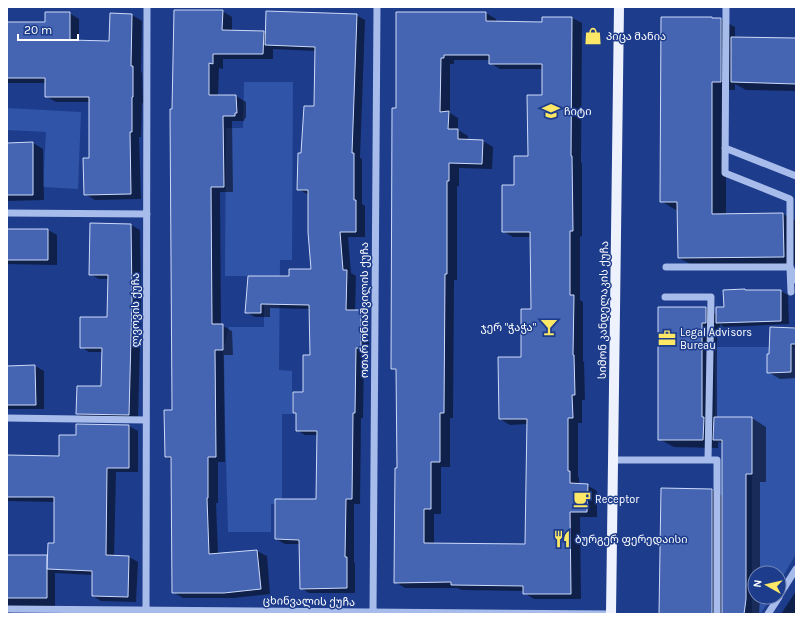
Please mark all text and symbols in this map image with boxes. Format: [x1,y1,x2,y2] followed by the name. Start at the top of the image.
[18,16,78,42] scale bar
[24,23,52,37] text: 20 m
[583,26,603,46] shop icon: პიცა მანია
[606,30,666,43] place label: პიცა მანია
[541,101,561,121] school or university icon: ჩიტი
[564,105,592,118] place label: ჩიტი
[596,241,611,379] street label: სიმონ კანდელაკის ქუჩა
[358,242,371,378] street label: ოთარ ონიაშვილის ქუჩა
[129,273,142,347] street label: ლვოვის ქუჩა
[539,317,559,337] bar icon: ჯერ "ჭაჭა"
[481,321,537,334] place label: ჯერ "ჭაჭა"
[680,326,752,352] place label: Legal Advisors Bureau
[657,328,677,348] office icon: Legal Advisors Bureau
[572,489,592,509] cafe icon: Receptor
[595,493,639,506] place label: Receptor
[552,529,572,549] restaurant icon: ბურგერ ფერედაისი
[575,533,688,546] place label: ბურგერ ფერედაისი
[747,565,787,605] north arrow
[751,579,765,588] text: N
[263,594,355,609] street label: ცხინვალის ქუჩა

